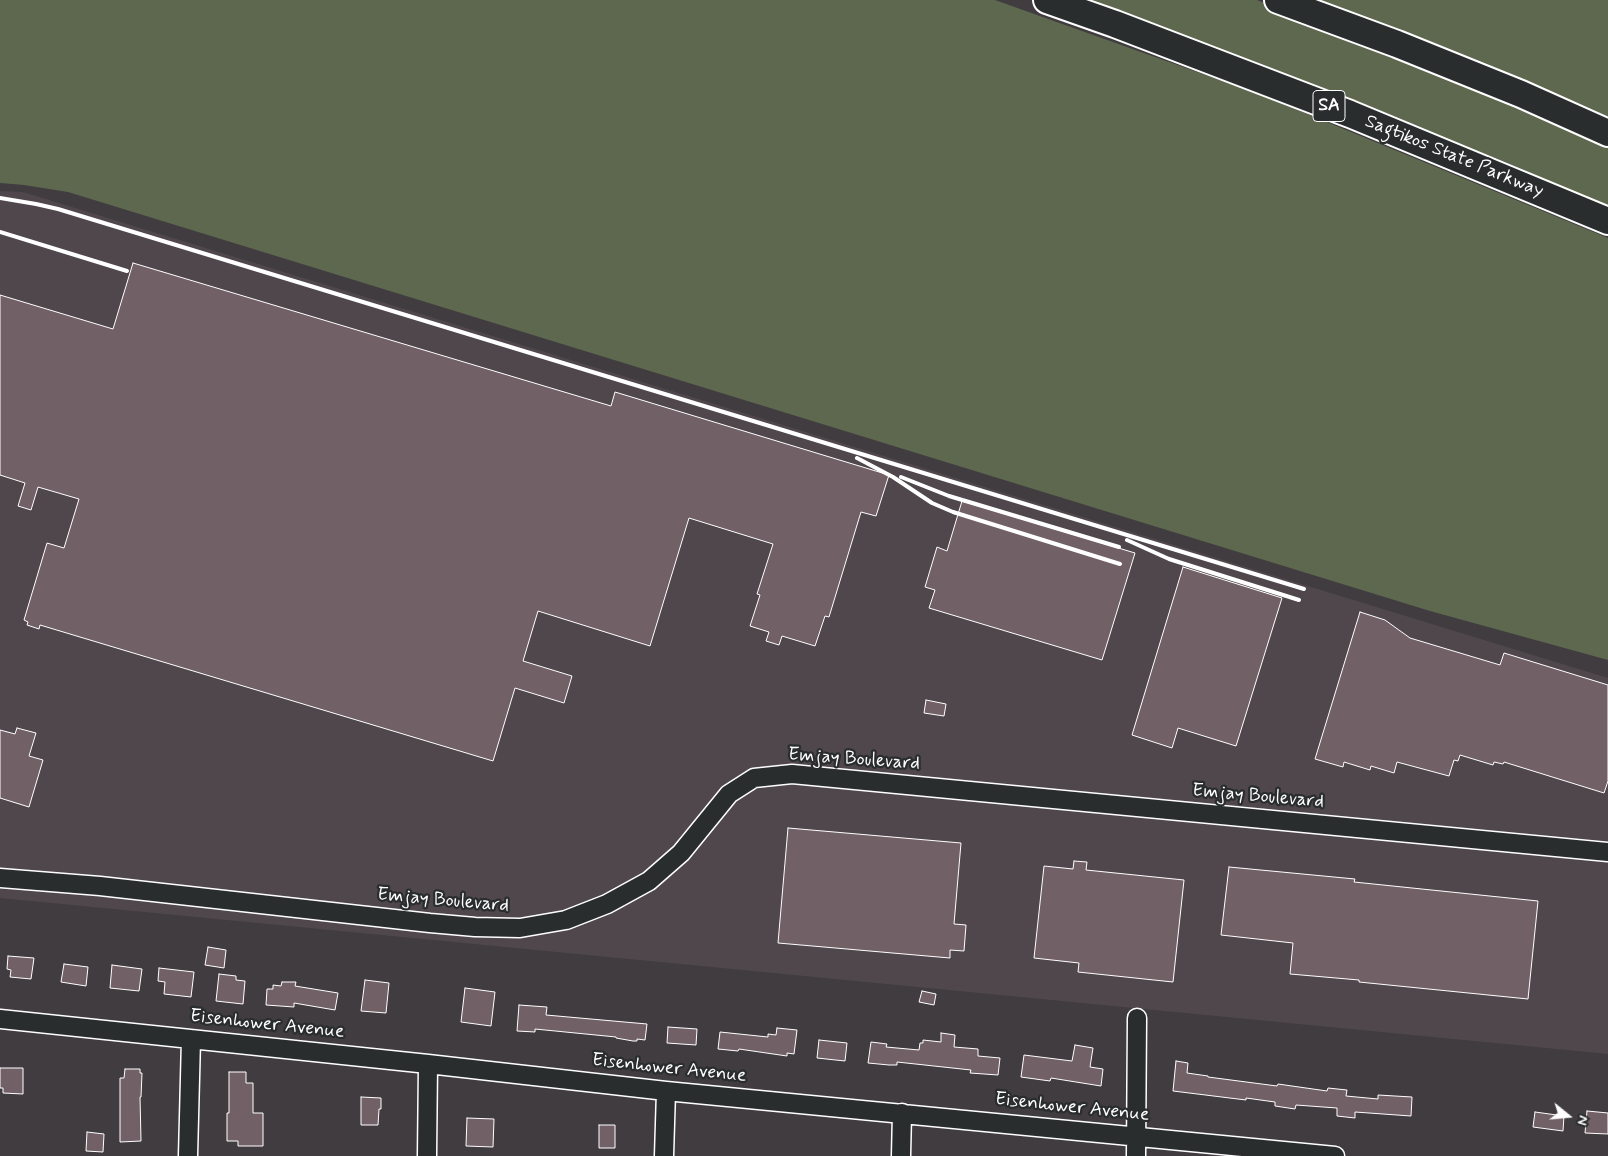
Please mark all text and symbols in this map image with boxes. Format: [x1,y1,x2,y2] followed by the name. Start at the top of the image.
[1313,90,1345,122] road number: SA
[1361,111,1547,203] street label: Sagtikos State Parkway
[787,744,921,776] street label: Emjay Boulevard
[1191,780,1325,814] street label: Emjay Boulevard
[376,884,510,918] street label: Emjay Boulevard
[189,1006,345,1044] street label: Eisenhower Avenue
[591,1050,747,1088] street label: Eisenhower Avenue
[994,1089,1150,1127] street label: Eisenhower Avenue
[1543,1091,1593,1141] north arrow
[1572,1113,1592,1127] text: N

